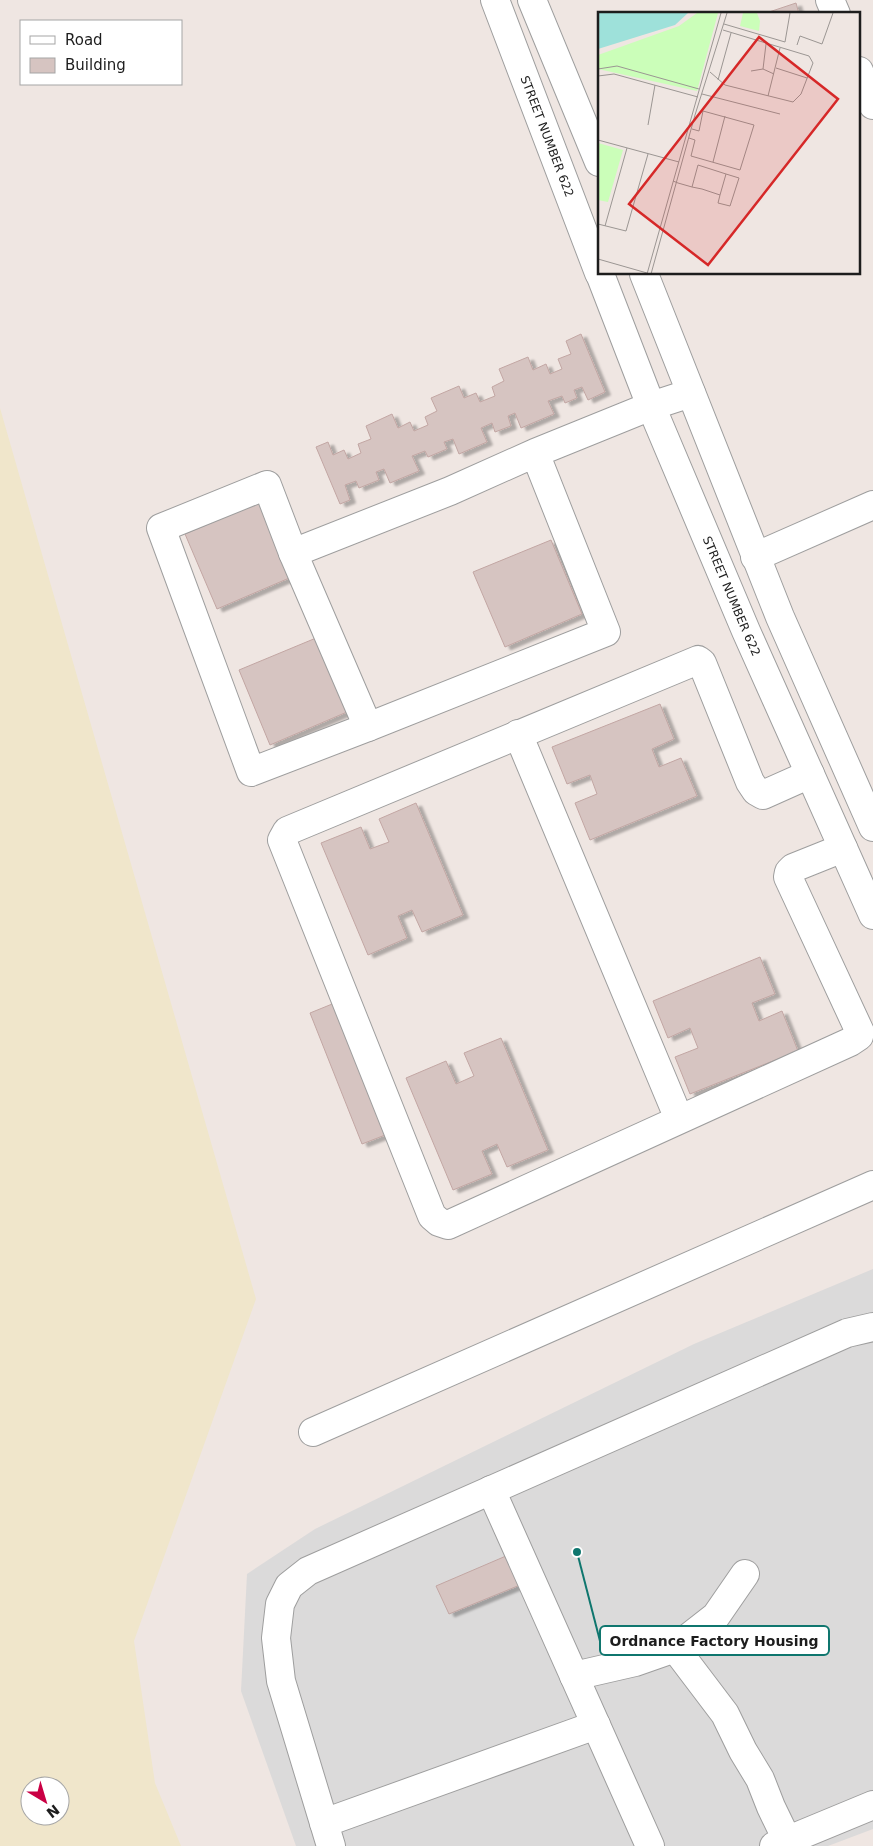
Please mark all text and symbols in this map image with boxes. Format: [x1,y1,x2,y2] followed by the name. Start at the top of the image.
[598,12,860,275] inset map
[20,20,182,85] legend
[65,31,103,49] text: Road
[65,56,126,74] text: Building
[518,74,576,199] street label: STREET NUMBER 622
[700,534,763,658] street label: STREET NUMBER 622
[600,1626,829,1655] callout: Ordnance Factory Housing
[609,1633,819,1649] text: Ordnance Factory Housing
[20,1776,70,1826] north arrow
[43,1801,63,1821] text: N

